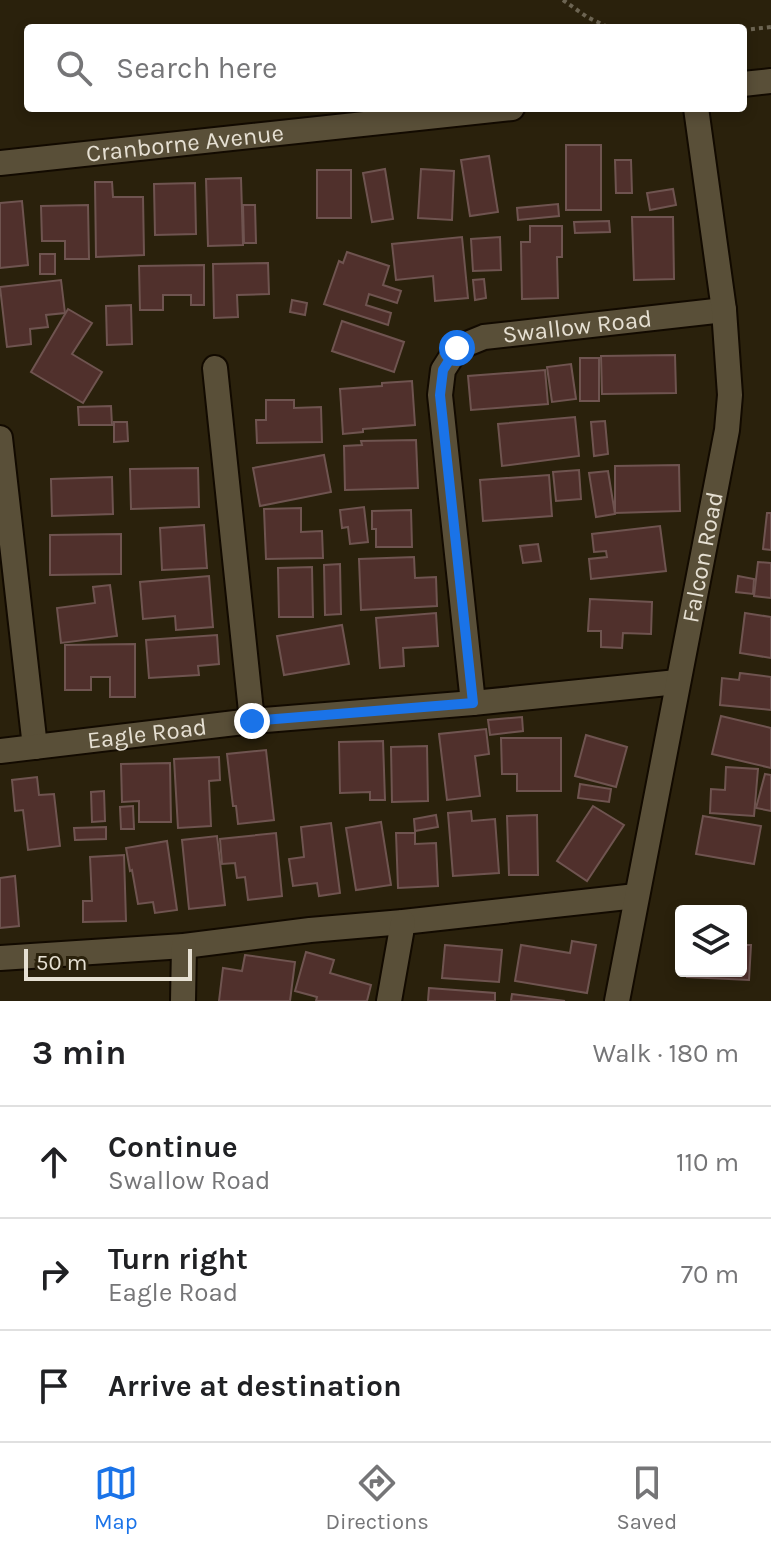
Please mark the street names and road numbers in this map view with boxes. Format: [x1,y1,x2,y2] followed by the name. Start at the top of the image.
[85,119,285,168] street label: Cranborne Avenue
[501,304,653,349] street label: Swallow Road
[676,489,729,625] street label: Falcon Road
[86,712,208,755] street label: Eagle Road

